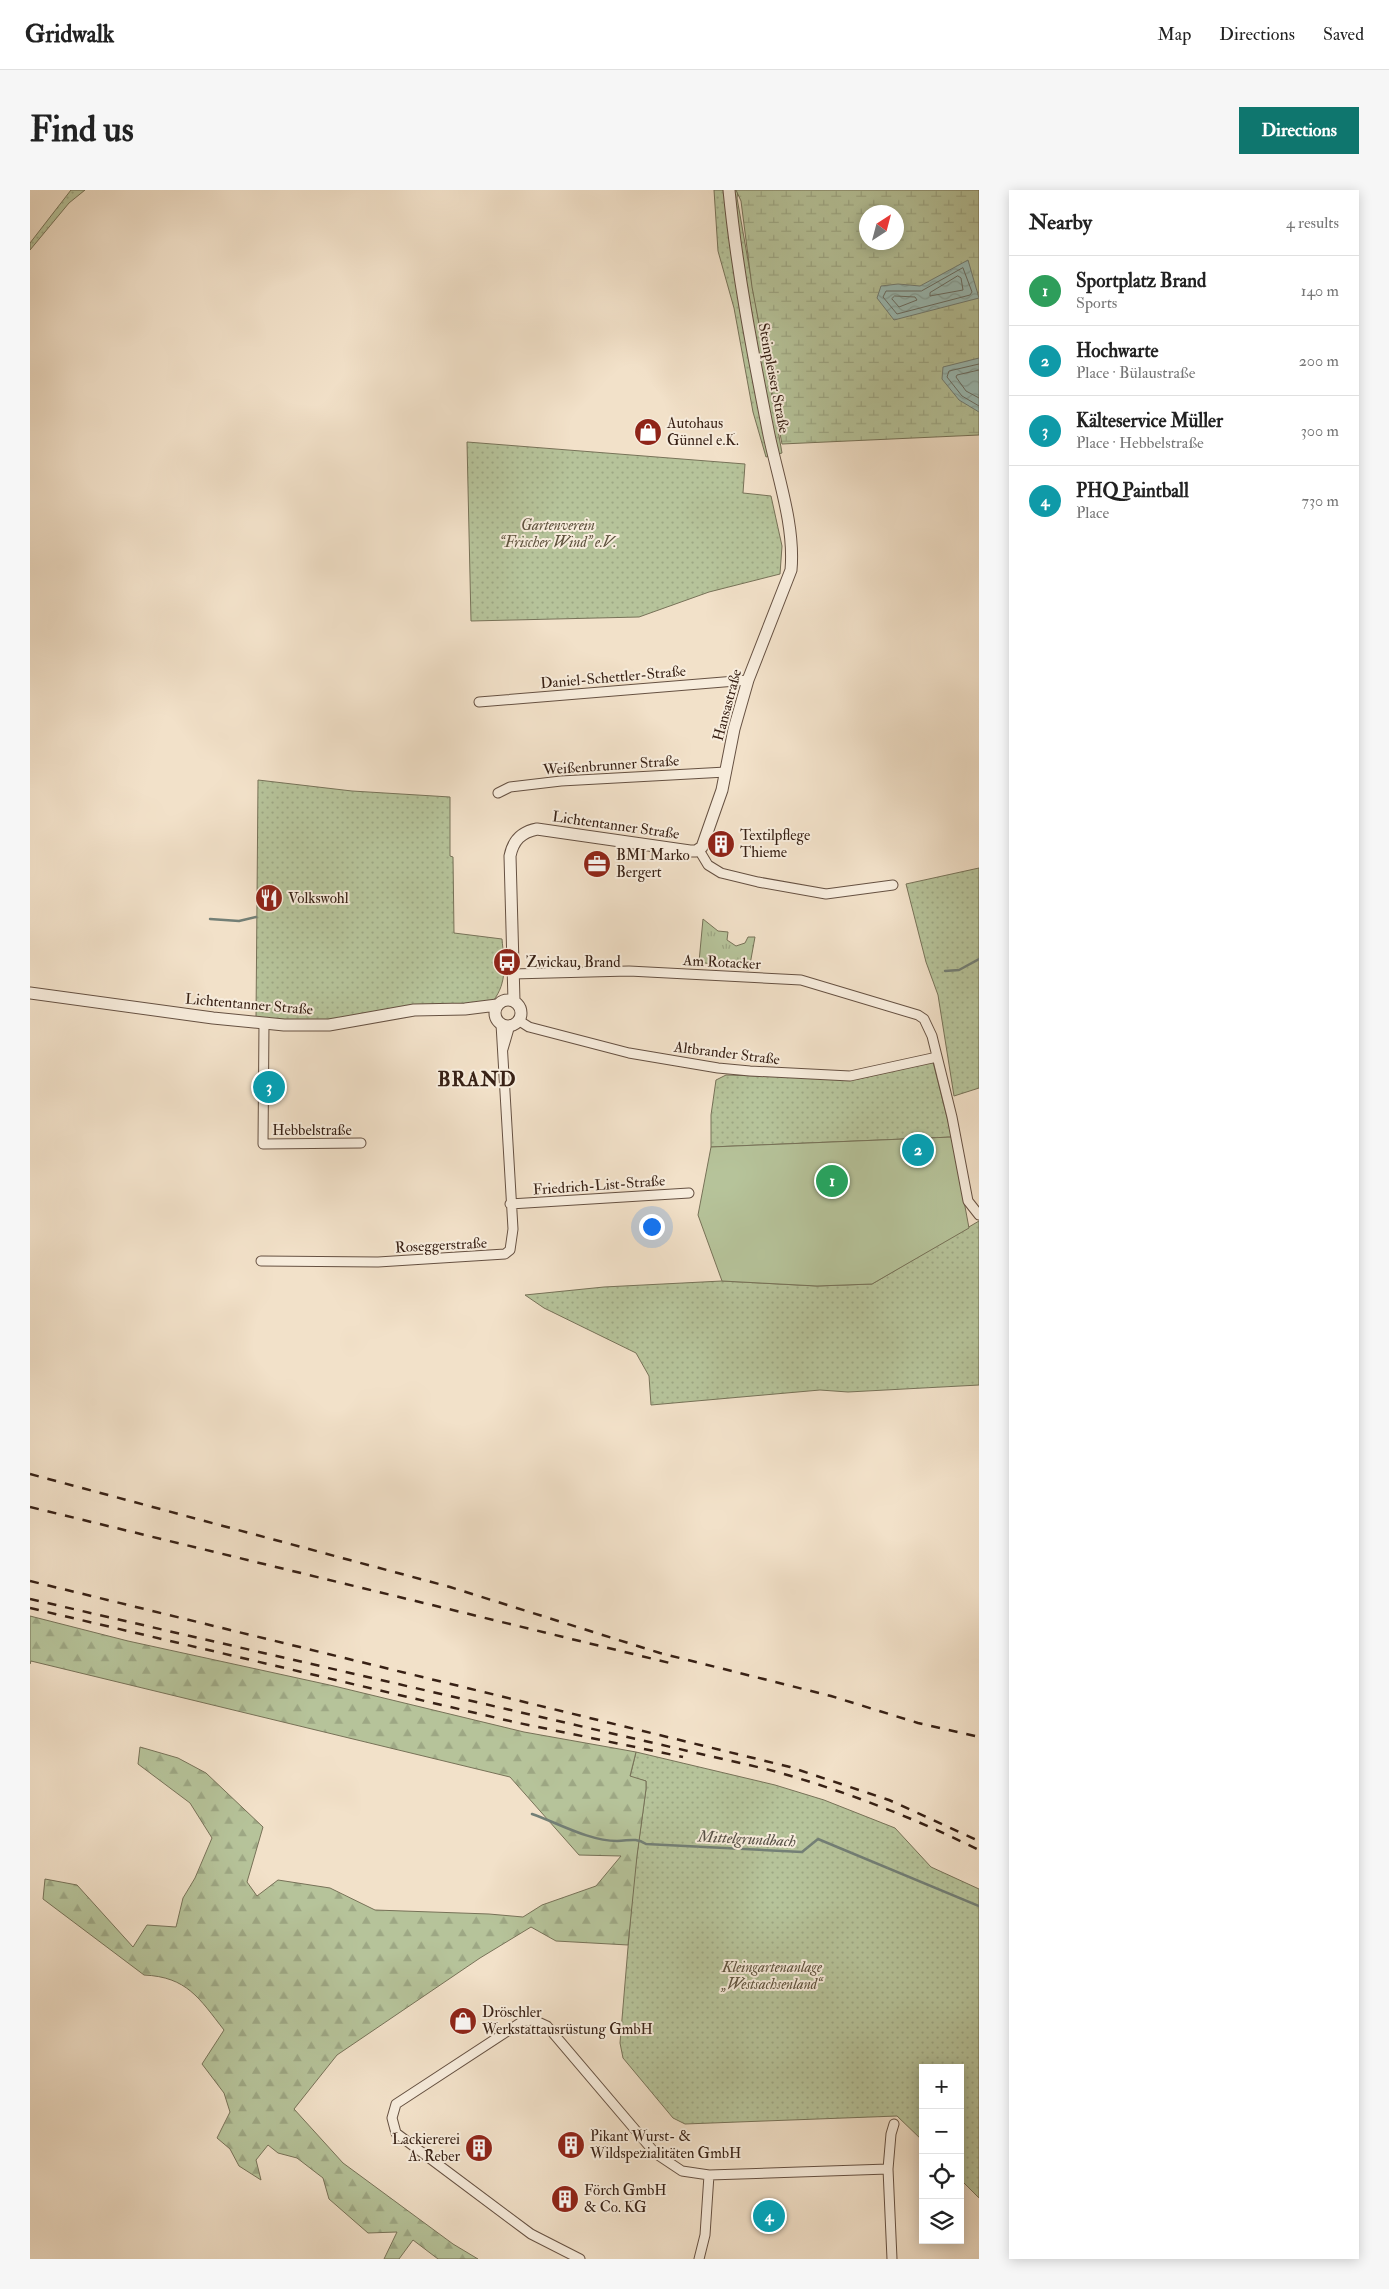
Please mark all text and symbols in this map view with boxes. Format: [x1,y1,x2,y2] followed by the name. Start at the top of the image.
[25,19,114,50] text: Gridwalk
[1158,23,1191,46] text: Map
[1219,23,1295,46] text: Directions
[1323,23,1364,46] text: Saved
[1239,107,1359,154] button: Directions
[30,108,134,152] text: Find us
[859,205,904,250] north arrow
[1029,209,1092,236] text: Nearby
[1286,213,1339,233] text: 4 results
[1076,269,1206,293] text: Sportplatz Brand
[1042,281,1048,301] text: 1
[1301,281,1339,301] text: 140 m
[1076,293,1117,313] text: Sports
[753,321,794,435] street label: Steinpleiser Straße
[1076,339,1159,363] text: Hochwarte
[1041,351,1049,371] text: 2
[1299,351,1339,371] text: 200 m
[1076,363,1195,383] text: Place · Bülaustraße
[1076,409,1223,433] text: Kälteservice Müller
[666,414,739,450] place label: Autohaus Günnel e.K.
[633,417,663,447] shop icon: Autohaus Günnel e.K.
[1042,421,1048,441] text: 3
[1301,421,1339,441] text: 300 m
[1076,433,1204,453] text: Place · Hebbelstraße
[1076,479,1189,503] text: PHQ Paintball
[1041,491,1049,511] text: 4
[1302,491,1339,511] text: 730 m
[1076,503,1109,523] text: Place
[500,516,618,552] park label: Gartenverein “Frischer Wind” e.V.
[539,662,687,693] street label: Daniel-Schettler-Straße
[709,667,746,743] street label: Hansastraße
[541,751,680,780] street label: Weißenbrunner Straße
[551,807,681,844] street label: Lichtentanner Straße
[740,826,810,862] place label: Textilpflege Thieme
[706,829,736,859] building icon: Textilpflege Thieme
[616,846,690,882] place label: BMI Marko Bergert
[582,849,612,879] office icon: BMI Marko Bergert
[254,883,284,913] restaurant icon: Volkswohl
[288,889,349,908] place label: Volkswohl
[492,947,522,977] bus stop icon: Zwickau, Brand
[682,951,762,974] street label: Am Rotacker
[526,953,621,972] place label: Zwickau, Brand
[184,989,314,1020] street label: Lichtentanner Straße
[672,1037,781,1069] street label: Altbrander Straße
[437,1067,517,1092] district label: BRAND
[253,1068,285,1106] pin: 3
[272,1121,352,1140] street label: Hebbelstraße
[902,1131,934,1169] pin: 2
[816,1162,848,1200] pin: 1
[532,1171,666,1200] street label: Friedrich-List-Straße
[639,1214,665,1240] your location
[395,1234,487,1257] street label: Roseggerstraße
[696,1826,797,1852] water label: Mittelgrundbach
[720,1958,824,1994] park label: Kleingartenanlage „Westsachsenland“
[481,2003,653,2039] place label: Dröschler Werkstattausrüstung GmbH
[448,2006,478,2036] shop icon: Dröschler Werkstattausrüstung GmbH
[919,2064,964,2244] map controls
[919,2064,964,2109] button: +
[919,2109,964,2154] button: −
[589,2127,741,2164] place label: Pikant Wurst- & Wildspezialitäten GmbH
[392,2130,460,2166] place label: Lackiererei A. Reber
[556,2130,586,2160] building icon: Pikant Wurst- & Wildspezialitäten GmbH
[464,2133,494,2163] building icon: Lackiererei A. Reber
[919,2154,964,2199] button: locate
[584,2181,666,2217] place label: Förch GmbH & Co. KG
[550,2184,580,2214] building icon: Förch GmbH & Co. KG
[753,2197,785,2235] pin: 4
[919,2199,964,2244] button: layers

